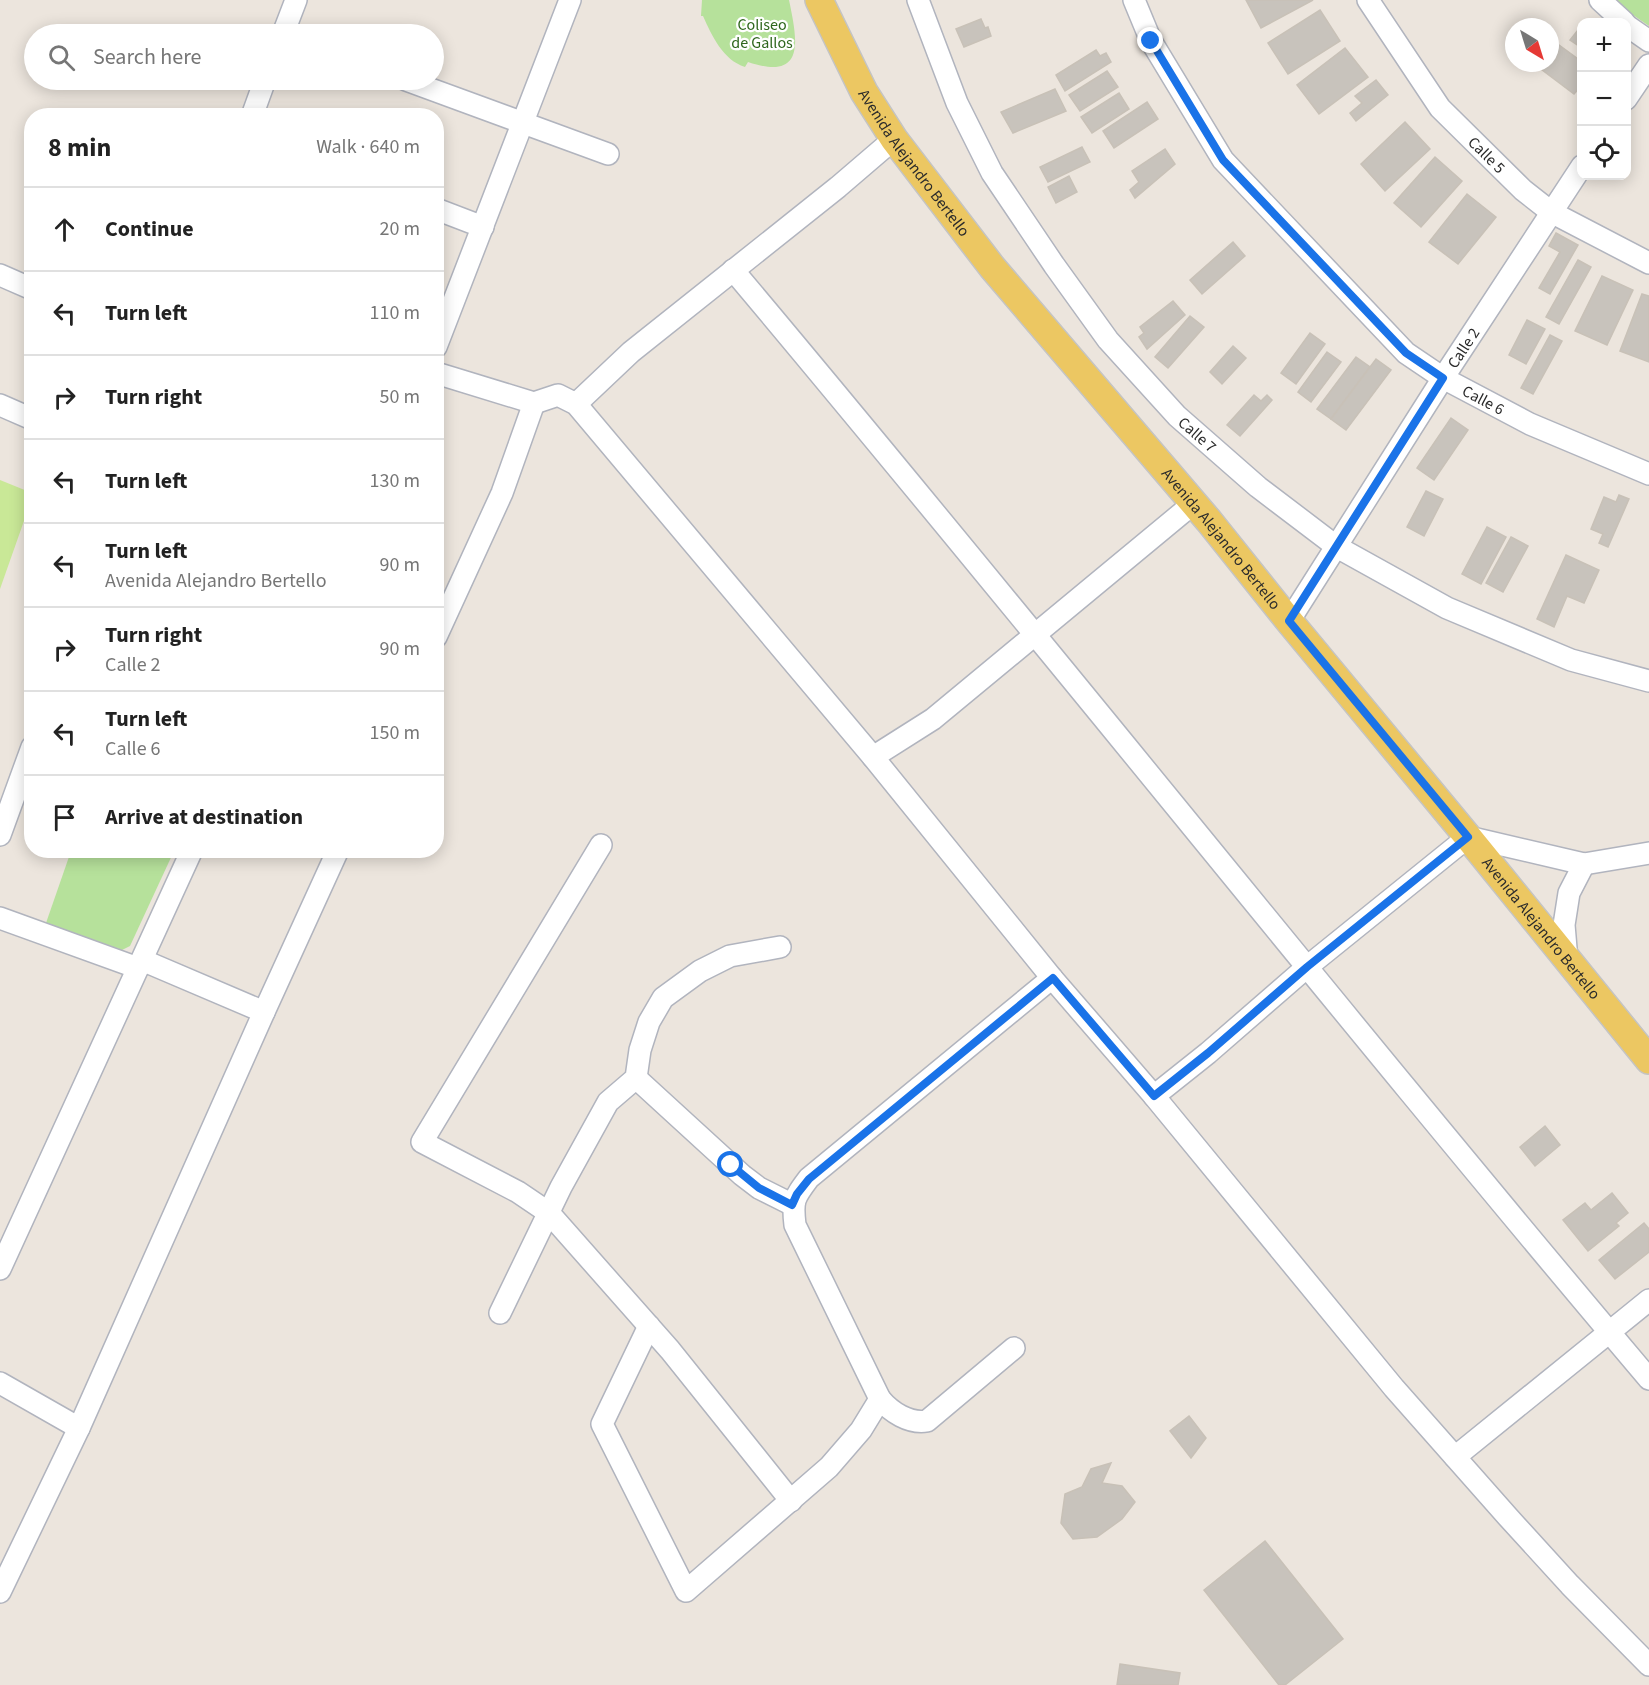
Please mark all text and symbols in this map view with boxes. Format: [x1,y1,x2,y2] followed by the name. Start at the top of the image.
[731,14,793,54] park label: Coliseo de Gallos
[1505,18,1559,72] north arrow
[1577,18,1631,180] map controls
[1577,18,1631,72] button: +
[24,24,444,90] search box
[1137,27,1163,53] route end
[45,41,78,74] icon: search
[93,41,201,73] text: Search here
[1577,72,1631,126] button: −
[853,85,975,241] street label: Avenida Alejandro Bertello
[1577,126,1631,180] button: locate
[48,129,111,166] text: 8 min
[1463,132,1510,179] street label: Calle 5
[316,133,420,161] text: Walk · 640 m
[48,213,81,246] icon: ahead
[105,213,194,245] text: Continue
[380,215,420,243] text: 20 m
[48,297,81,330] icon: left
[105,297,187,329] text: Turn left
[370,299,420,327] text: 110 m
[1442,324,1485,373] street label: Calle 2
[1458,380,1508,420] street label: Calle 6
[48,381,81,414] icon: right
[105,381,202,413] text: Turn right
[380,383,420,411] text: 50 m
[1173,412,1221,458] street label: Calle 7
[1156,463,1286,615] street label: Avenida Alejandro Bertello
[48,465,81,498] icon: left
[105,465,187,497] text: Turn left
[370,467,420,495] text: 130 m
[105,535,187,567] text: Turn left
[48,549,81,582] icon: left
[380,551,420,579] text: 90 m
[105,567,327,595] text: Avenida Alejandro Bertello
[105,619,202,651] text: Turn right
[48,633,81,666] icon: right
[380,635,420,663] text: 90 m
[105,651,161,679] text: Calle 2
[105,703,187,735] text: Turn left
[48,717,81,750] icon: left
[370,719,420,747] text: 150 m
[105,735,161,763] text: Calle 6
[48,801,81,834] icon: arrive
[105,801,303,833] text: Arrive at destination
[1476,853,1605,1004] street label: Avenida Alejandro Bertello
[717,1151,743,1177] route start

